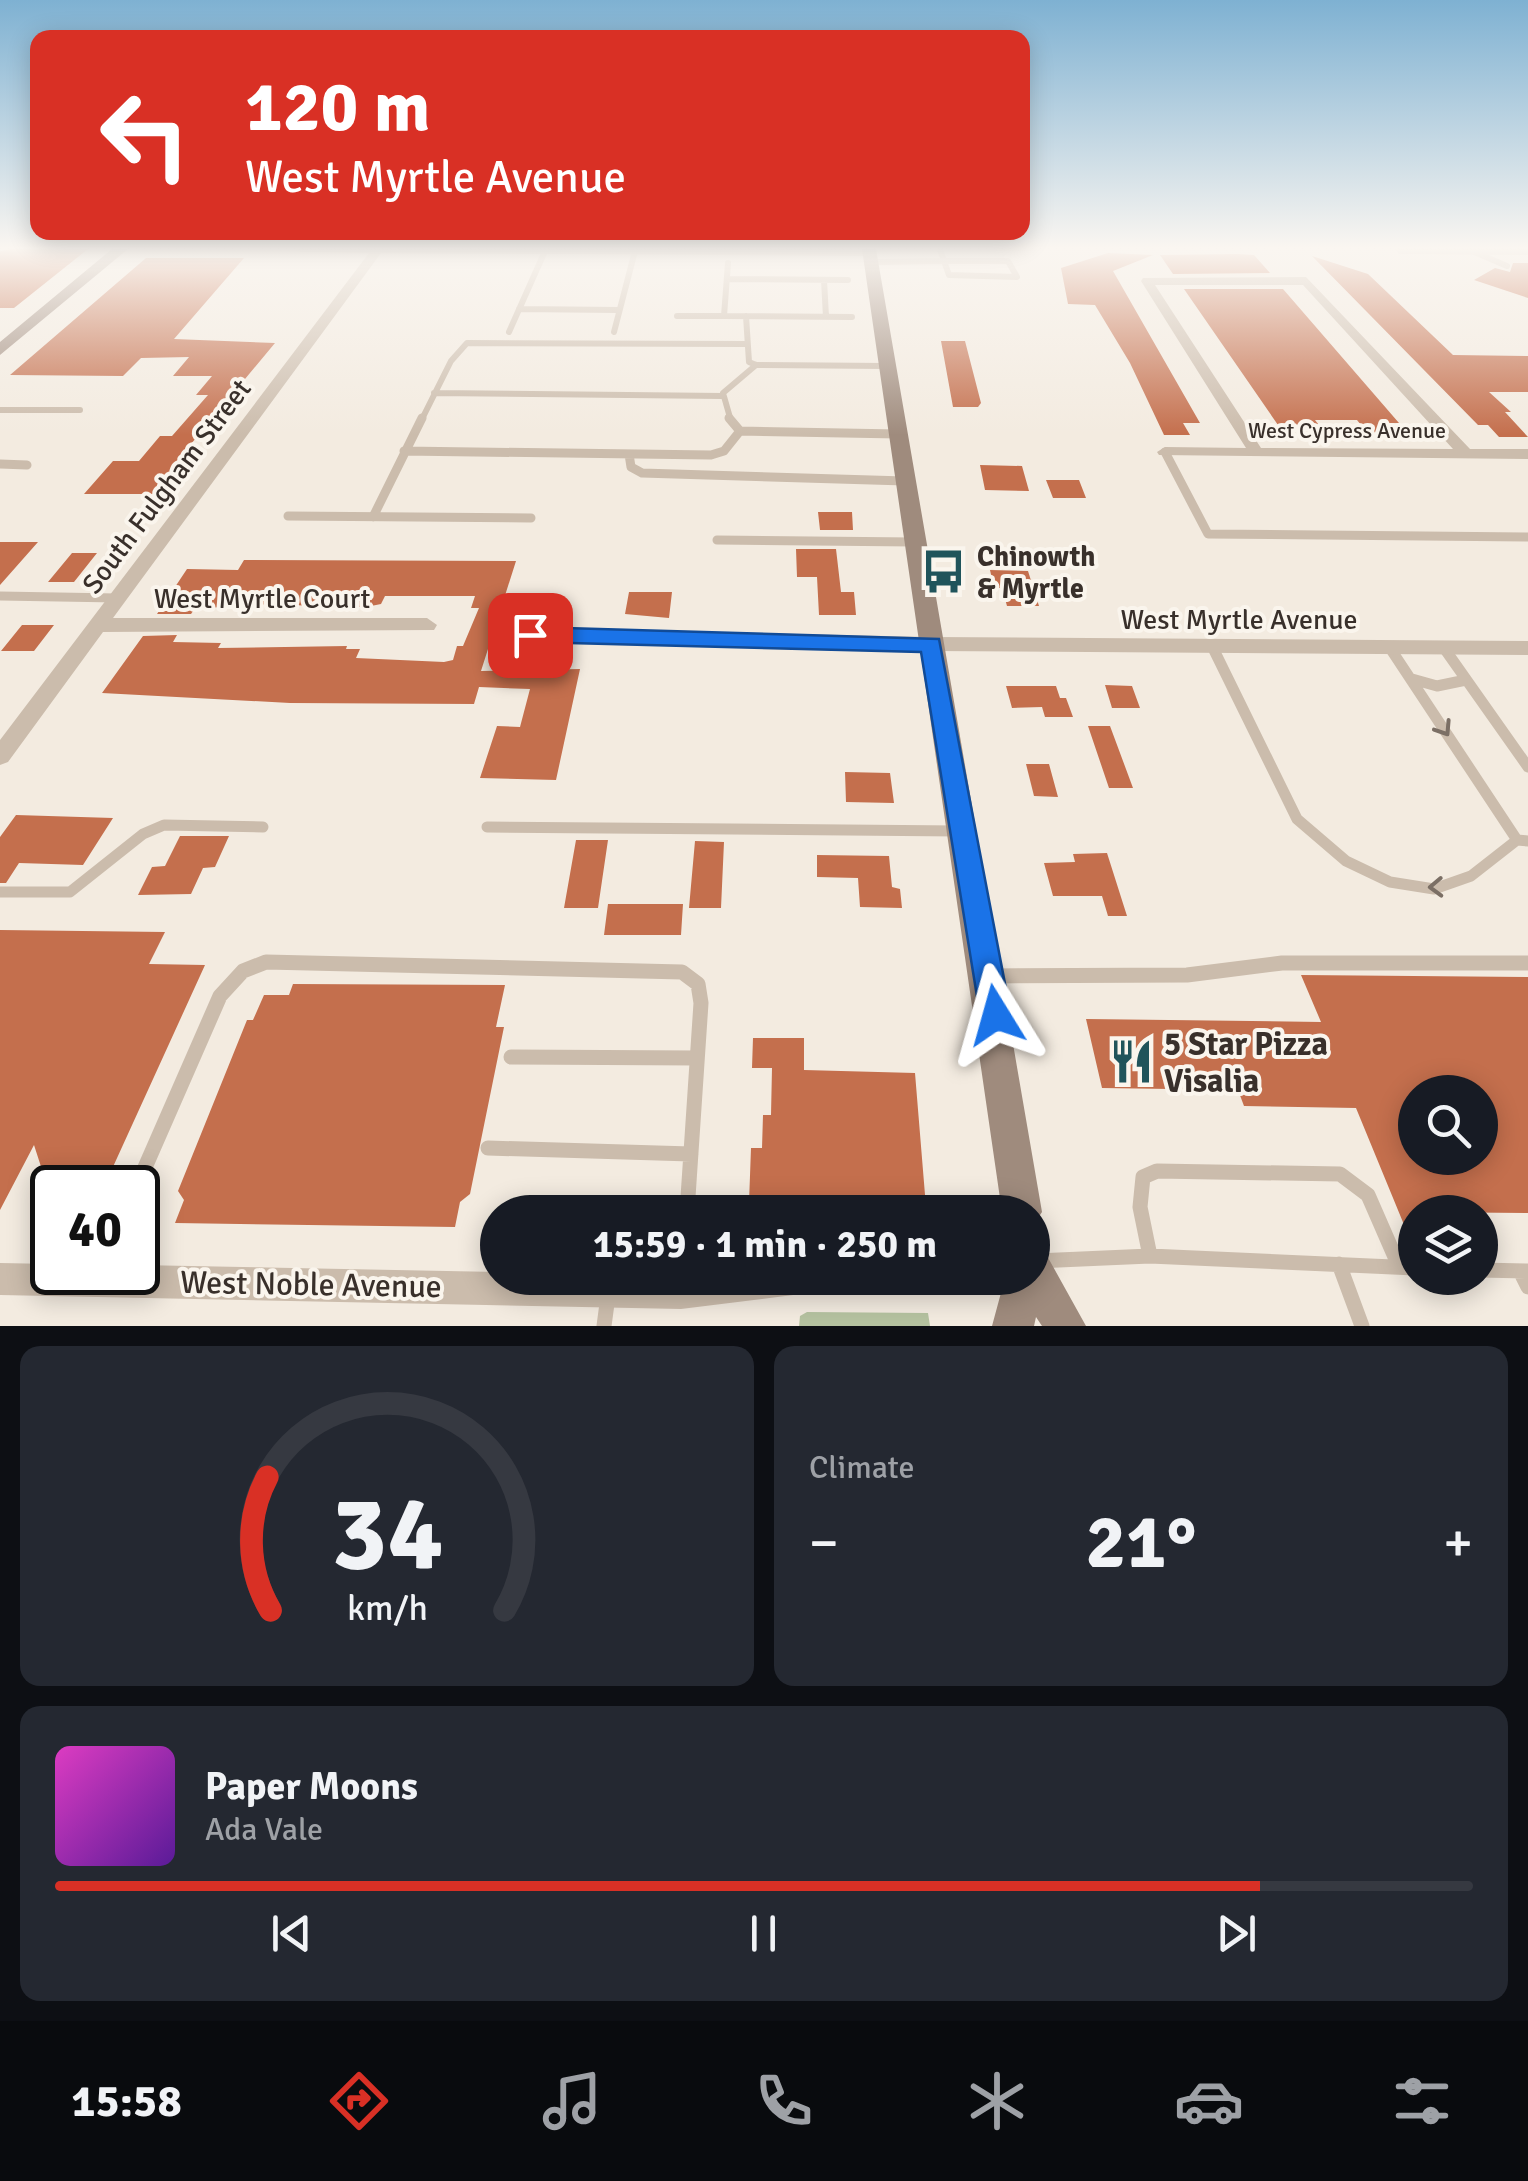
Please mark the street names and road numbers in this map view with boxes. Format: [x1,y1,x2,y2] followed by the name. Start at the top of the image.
[75,373,259,600] street label: South Fulgham Street
[1248,417,1446,444] street label: West Cypress Avenue
[154,582,371,616] street label: West Myrtle Court
[1120,603,1358,637] street label: West Myrtle Avenue
[180,1263,442,1306] street label: West Noble Avenue

